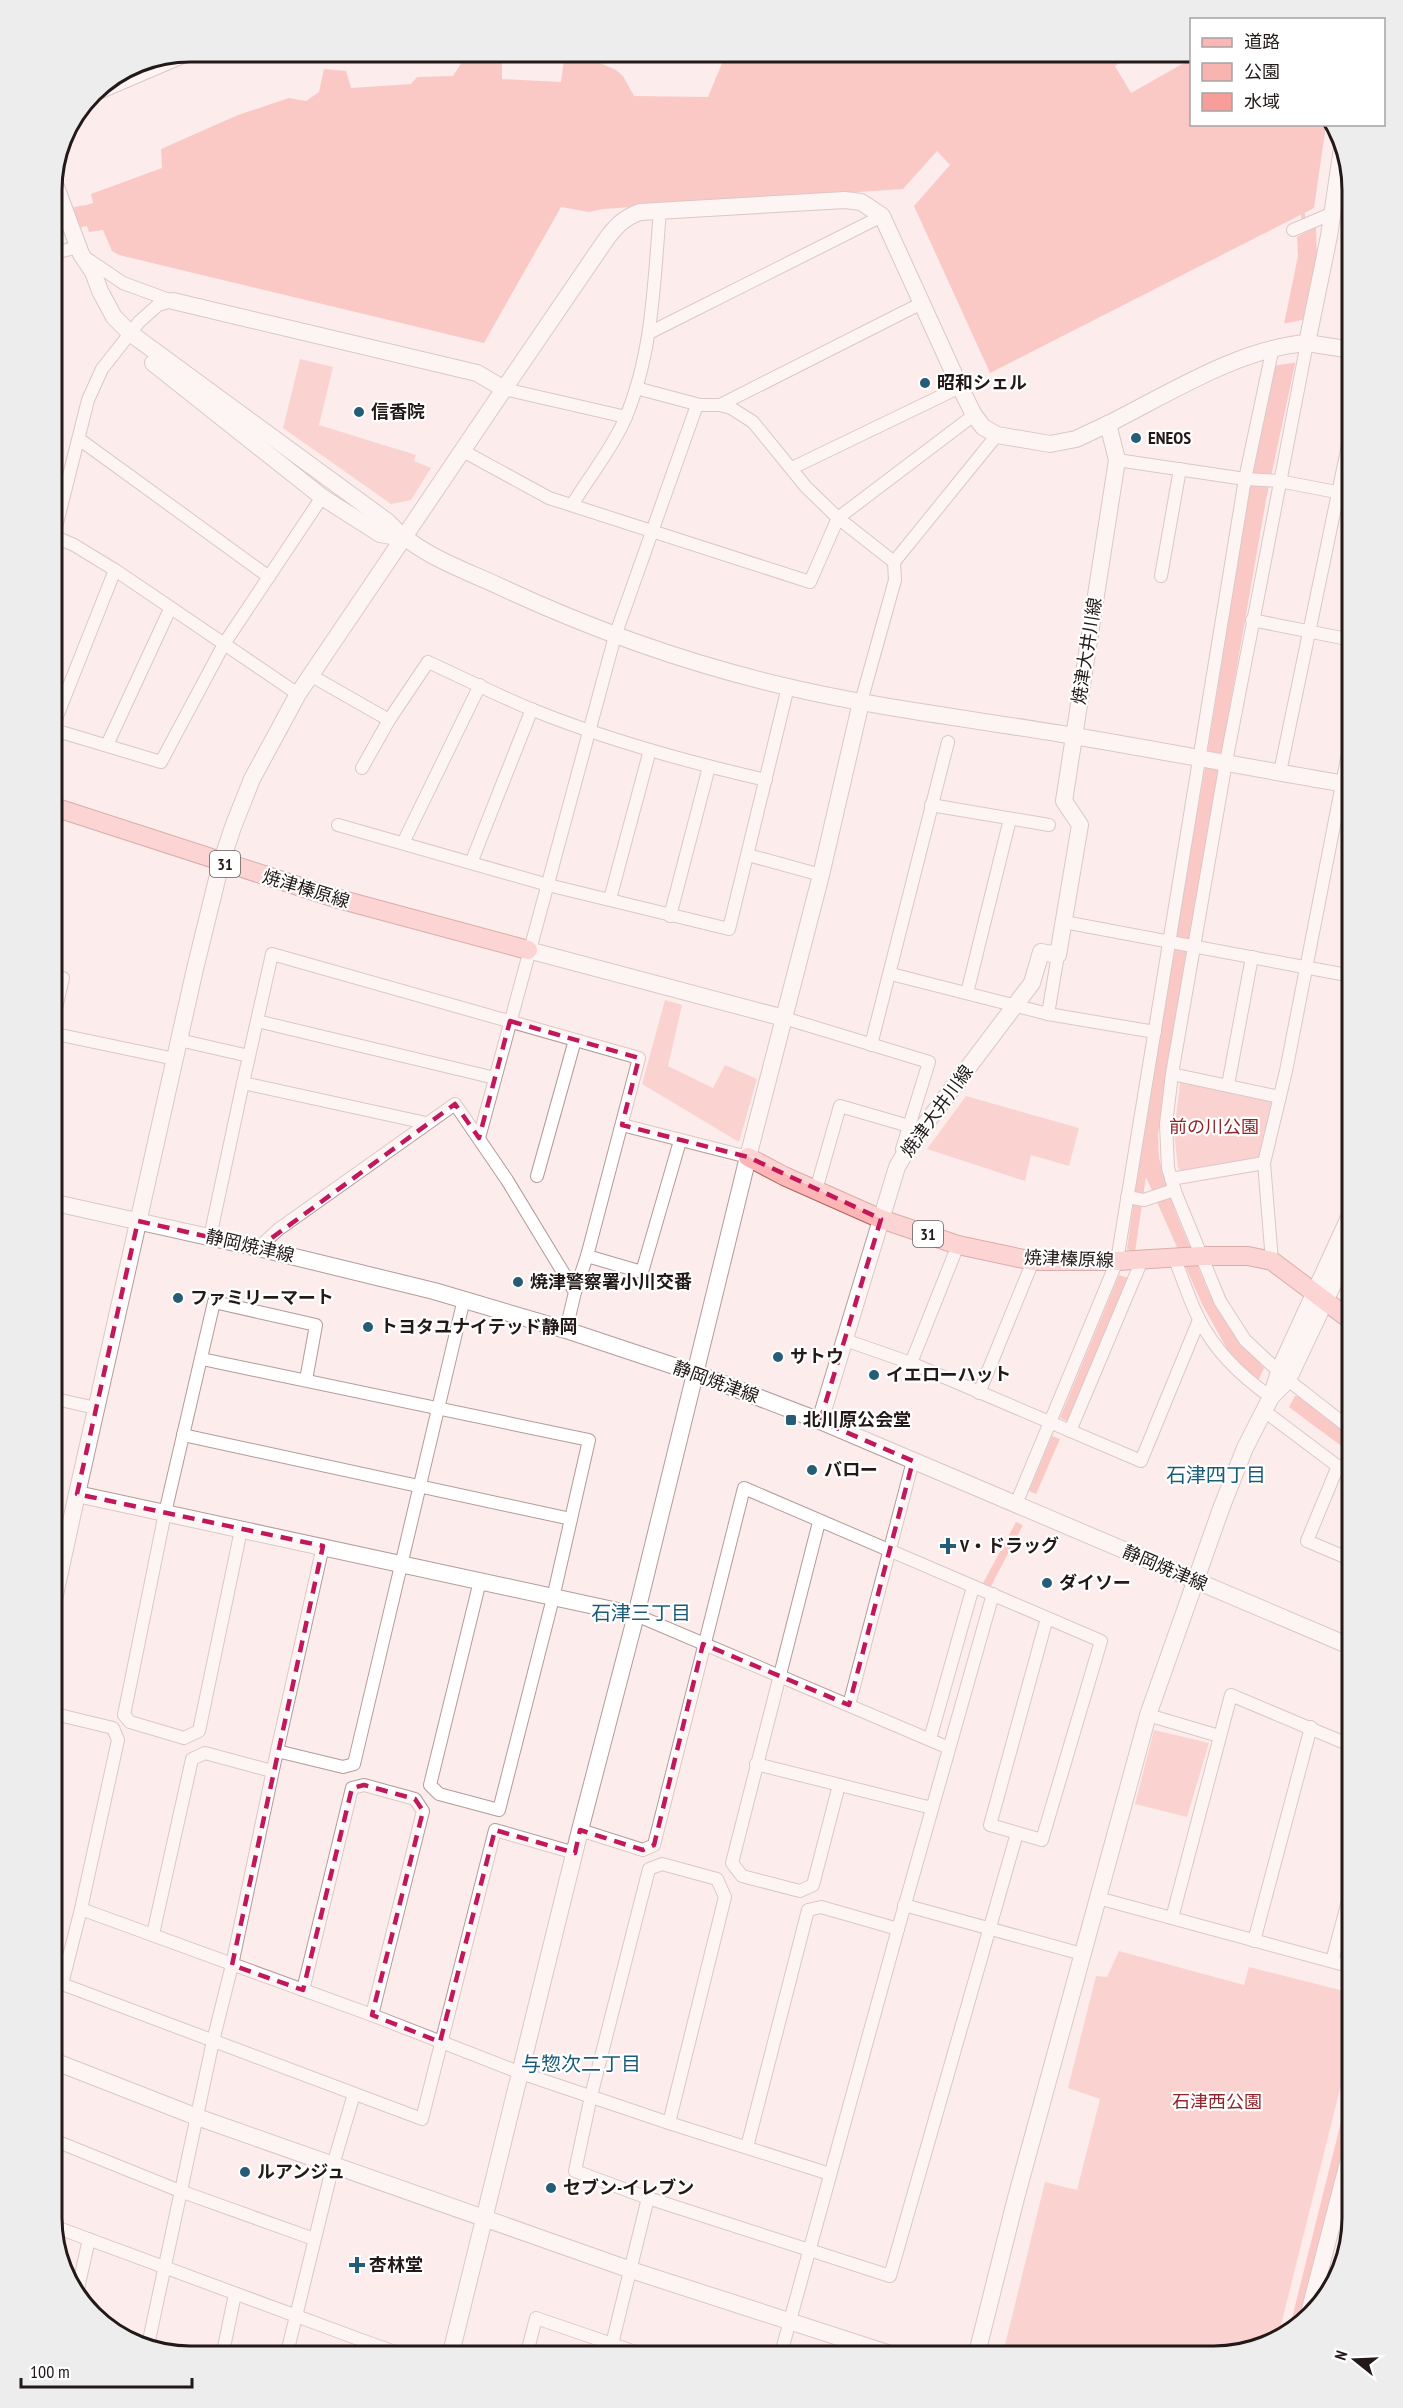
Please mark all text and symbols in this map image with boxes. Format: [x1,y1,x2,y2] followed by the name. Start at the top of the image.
[1190,18,1385,126] legend
[1244,30,1280,53] text: 道路
[1244,60,1280,83] text: 公園
[1244,90,1280,113] text: 水域
[937,371,1027,394] place label: 昭和シェル
[918,376,932,390] marker: 昭和シェル
[371,400,425,423] place label: 信香院
[352,405,366,419] marker: 信香院
[1148,426,1191,449] place label: ENEOS
[1129,431,1143,445] marker: ENEOS
[1067,596,1106,706] street label: 焼津大井川線
[210,851,240,877] road number: 31
[260,864,353,913] street label: 焼津榛原線
[896,1060,978,1161] street label: 焼津大井川線
[1169,1115,1259,1138] park label: 前の川公園
[913,1221,943,1247] road number: 31
[204,1224,297,1267] street label: 静岡焼津線
[1024,1245,1114,1272] street label: 焼津榛原線
[530,1270,692,1293] place label: 焼津警察署小川交番
[511,1275,525,1289] marker: 焼津警察署小川交番
[190,1286,334,1309] place label: ファミリーマート
[171,1291,185,1305] marker: ファミリーマート
[380,1315,578,1338] place label: トヨタユナイテッド静岡
[361,1320,375,1334] marker: トヨタユナイテッド静岡
[790,1345,844,1368] place label: サトウ
[771,1350,785,1364] marker: サトウ
[670,1355,762,1408] street label: 静岡焼津線
[886,1363,1011,1386] place label: イエローハット
[867,1368,881,1382] marker: イエローハット
[803,1408,911,1431] place label: 北川原公会堂
[784,1413,798,1427] marker: 北川原公会堂
[824,1458,878,1481] place label: バロー
[1166,1462,1266,1488] district label: 石津四丁目
[805,1463,819,1477] marker: バロー
[959,1534,1059,1557] place label: V・ドラッグ
[941,1539,955,1553] marker: V・ドラッグ
[1119,1539,1211,1596] street label: 静岡焼津線
[1059,1571,1131,1594] place label: ダイソー
[1040,1576,1054,1590] marker: ダイソー
[591,1600,691,1626] district label: 石津三丁目
[521,2051,641,2077] district label: 与惣次二丁目
[1172,2090,1262,2113] park label: 石津西公園
[257,2160,345,2183] place label: ルアンジュ
[238,2165,252,2179] marker: ルアンジュ
[563,2176,694,2199] place label: セブン-イレブン
[544,2181,558,2195] marker: セブン-イレブン
[369,2253,423,2276] place label: 杏林堂
[350,2258,364,2272] marker: 杏林堂
[1325,2330,1385,2390] north arrow
[1330,2348,1352,2363] text: N
[21,2351,192,2389] scale bar
[30,2360,70,2383] text: 100 m

